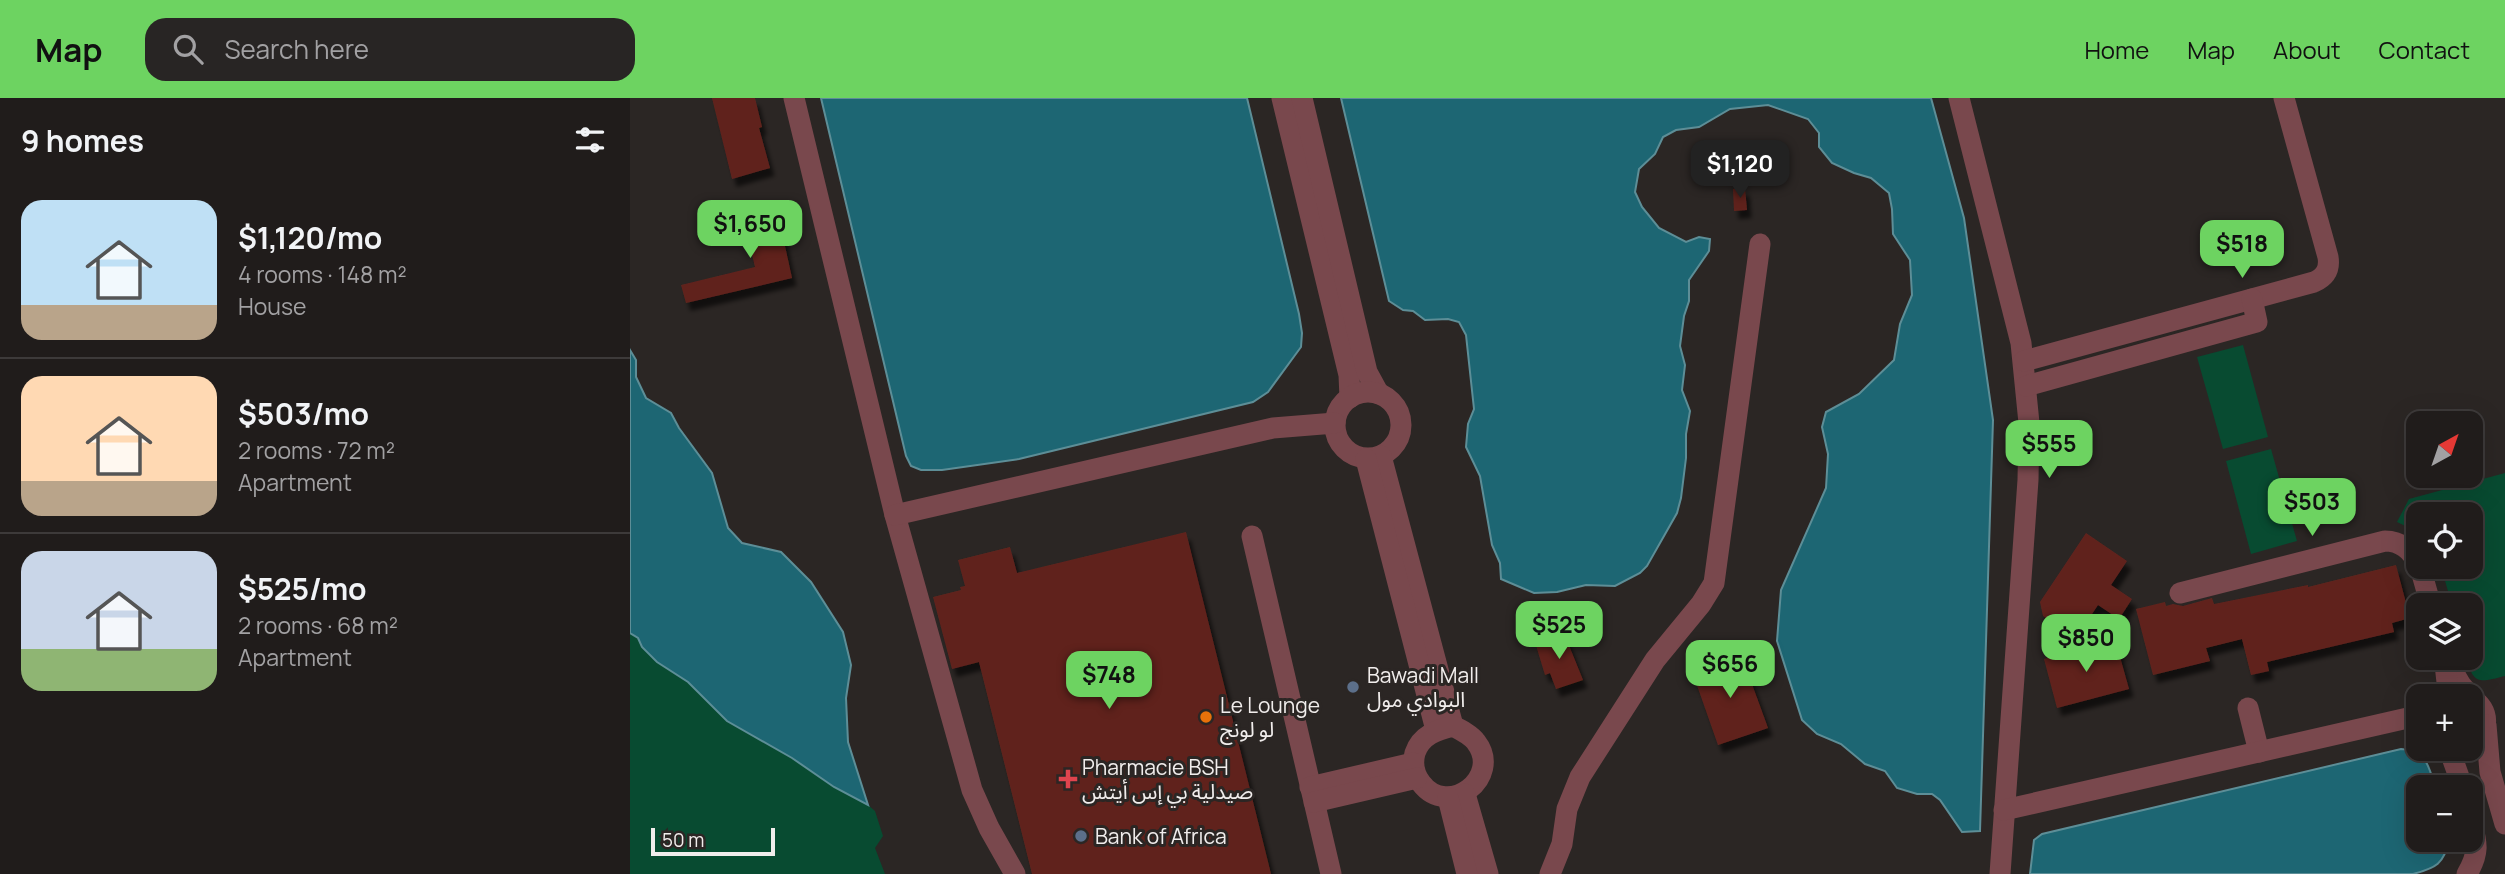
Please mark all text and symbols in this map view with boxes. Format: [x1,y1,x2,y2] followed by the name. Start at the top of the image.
[145,18,635,81] search box
[35,27,103,72] text: Map
[169,30,207,68] icon: search
[225,31,369,67] text: Search here
[2084,33,2149,66] text: Home
[2187,33,2235,66] text: Map
[2273,33,2341,66] text: About
[2379,33,2470,66] text: Contact
[21,120,144,161] text: 9 homes
[571,121,609,159] icon: filters
[1683,140,1797,200] pin: $1,120
[1707,147,1773,179] text: $1,120
[693,200,807,260] pin: $1,650
[713,207,787,239] text: $1,650
[238,217,382,258] text: $1,120/mo
[2201,220,2283,280] pin: $518
[2216,227,2268,259] text: $518
[77,228,161,312] icon: home
[238,258,407,290] text: 4 rooms · 148 m²
[238,290,307,322] text: House
[238,393,369,434] text: $503/mo
[77,404,161,488] icon: home
[2406,411,2483,488] north arrow
[2406,411,2483,852] map controls
[2008,420,2090,480] pin: $555
[2022,427,2076,459] text: $555
[238,434,395,466] text: 2 rooms · 72 m²
[238,466,352,498] text: Apartment
[2271,478,2353,538] pin: $503
[2284,485,2340,517] text: $503
[2406,502,2483,579] button: locate
[238,568,366,609] text: $525/mo
[77,579,161,663] icon: home
[2406,593,2483,670] button: layers
[1518,602,1600,661] pin: $525
[1532,608,1586,640] text: $525
[238,609,398,641] text: 2 rooms · 68 m²
[2045,614,2127,674] pin: $850
[2057,621,2115,653] text: $850
[1689,640,1771,700] pin: $656
[238,641,352,673] text: Apartment
[1702,647,1758,679] text: $656
[1068,652,1150,711] pin: $748
[1082,658,1136,690] text: $748
[1367,661,1479,716] place label: Bawadi Mall البوادي مول
[1345,679,1361,695] marker: Bawadi Mall البوادي مول
[2406,684,2483,761] button: +
[1220,691,1320,745] place label: Le Lounge لو لونج
[1198,709,1214,725] marker: Le Lounge لو لونج
[1082,753,1253,808] place label: Pharmacie BSH صيدلية بي إس أيتش
[1060,771,1076,787] marker: Pharmacie BSH صيدلية بي إس أيتش
[2406,775,2483,852] button: −
[1095,822,1227,850] place label: Bank of Africa
[651,825,775,857] scale bar
[662,827,704,853] text: 50 m
[1073,828,1089,844] marker: Bank of Africa

